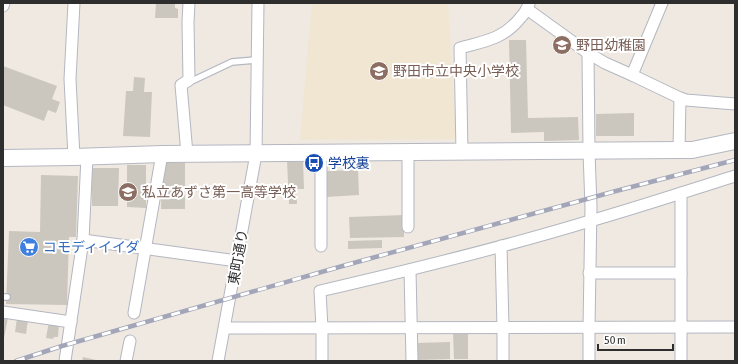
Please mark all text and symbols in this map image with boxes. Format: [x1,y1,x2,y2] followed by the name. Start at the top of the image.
[551,34,573,56] school or university icon: 野田幼稚園
[576,37,646,53] place label: 野田幼稚園
[368,60,390,82] school or university icon: 野田市立中央小学校
[393,63,519,79] place label: 野田市立中央小学校
[303,152,325,174] bus stop icon: 学校裏
[328,155,370,171] place label: 学校裏
[117,181,139,203] school or university icon: 私立あずさ第一高等学校
[142,184,296,200] place label: 私立あずさ第一高等学校
[225,228,251,286] street label: 東町通り
[18,236,40,258] supermarket icon: コモディイイダ
[43,239,139,255] place label: コモディイイダ
[598,326,673,352] scale bar
[604,333,626,347] text: 50 m

